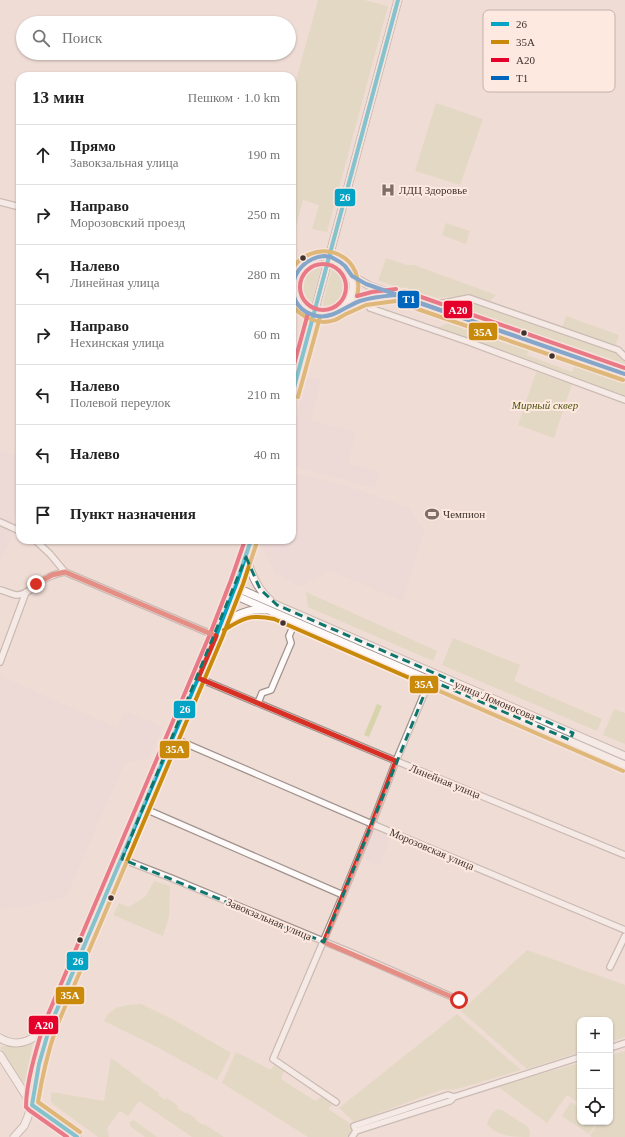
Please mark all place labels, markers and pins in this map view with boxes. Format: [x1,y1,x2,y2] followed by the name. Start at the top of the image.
[380,182,396,198] hospital icon: ЛДЦ Здоровье
[399,184,467,196] place label: ЛДЦ Здоровье
[298,253,308,263] unlabelled marker
[519,328,529,338] unlabelled marker
[547,351,557,361] unlabelled marker
[424,506,440,522] sports icon: Чемпион
[443,508,485,520] place label: Чемпион
[278,618,288,628] unlabelled marker
[106,893,116,903] unlabelled marker
[75,935,85,945] unlabelled marker

